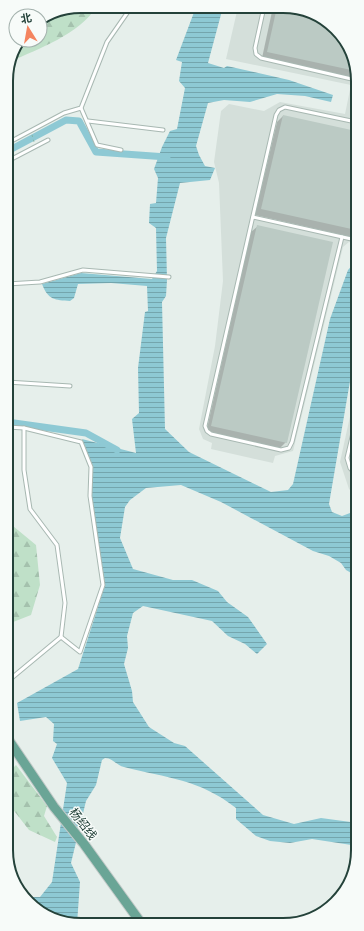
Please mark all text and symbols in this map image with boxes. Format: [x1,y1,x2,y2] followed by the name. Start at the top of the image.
[8,8,48,48] north arrow
[20,11,33,26] text: 北
[66,806,100,842] street label: 杨绍线

